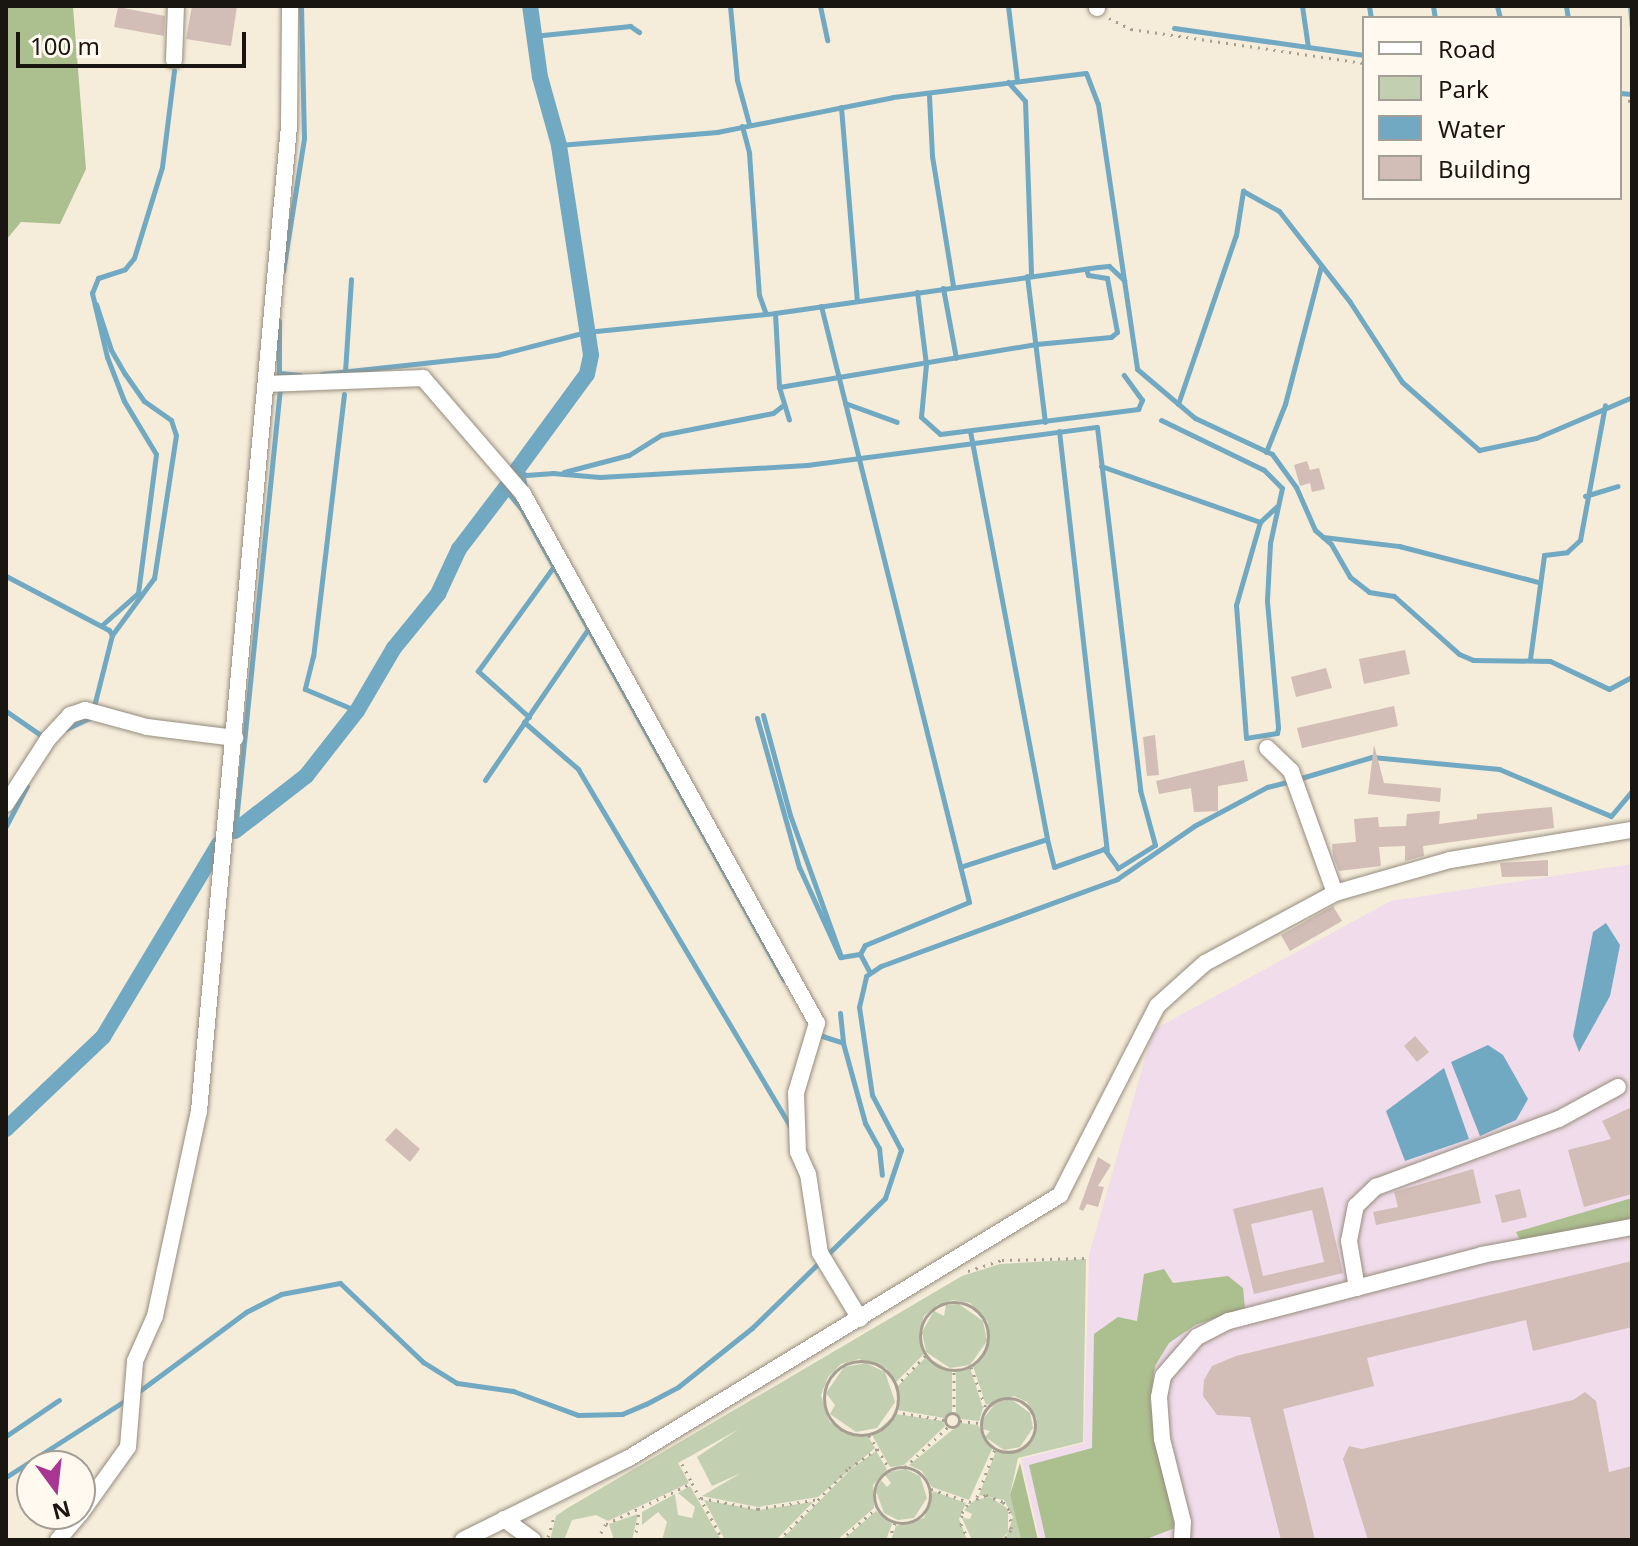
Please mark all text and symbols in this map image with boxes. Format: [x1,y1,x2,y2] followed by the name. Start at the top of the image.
[20,16,250,66] scale bar
[1362,16,1622,200] legend
[30,29,100,62] text: 100 m
[1438,32,1496,65] text: Road
[1438,72,1489,105] text: Park
[1438,112,1505,145] text: Water
[1438,152,1531,185] text: Building
[16,1450,96,1530] north arrow
[49,1494,74,1528] text: N

